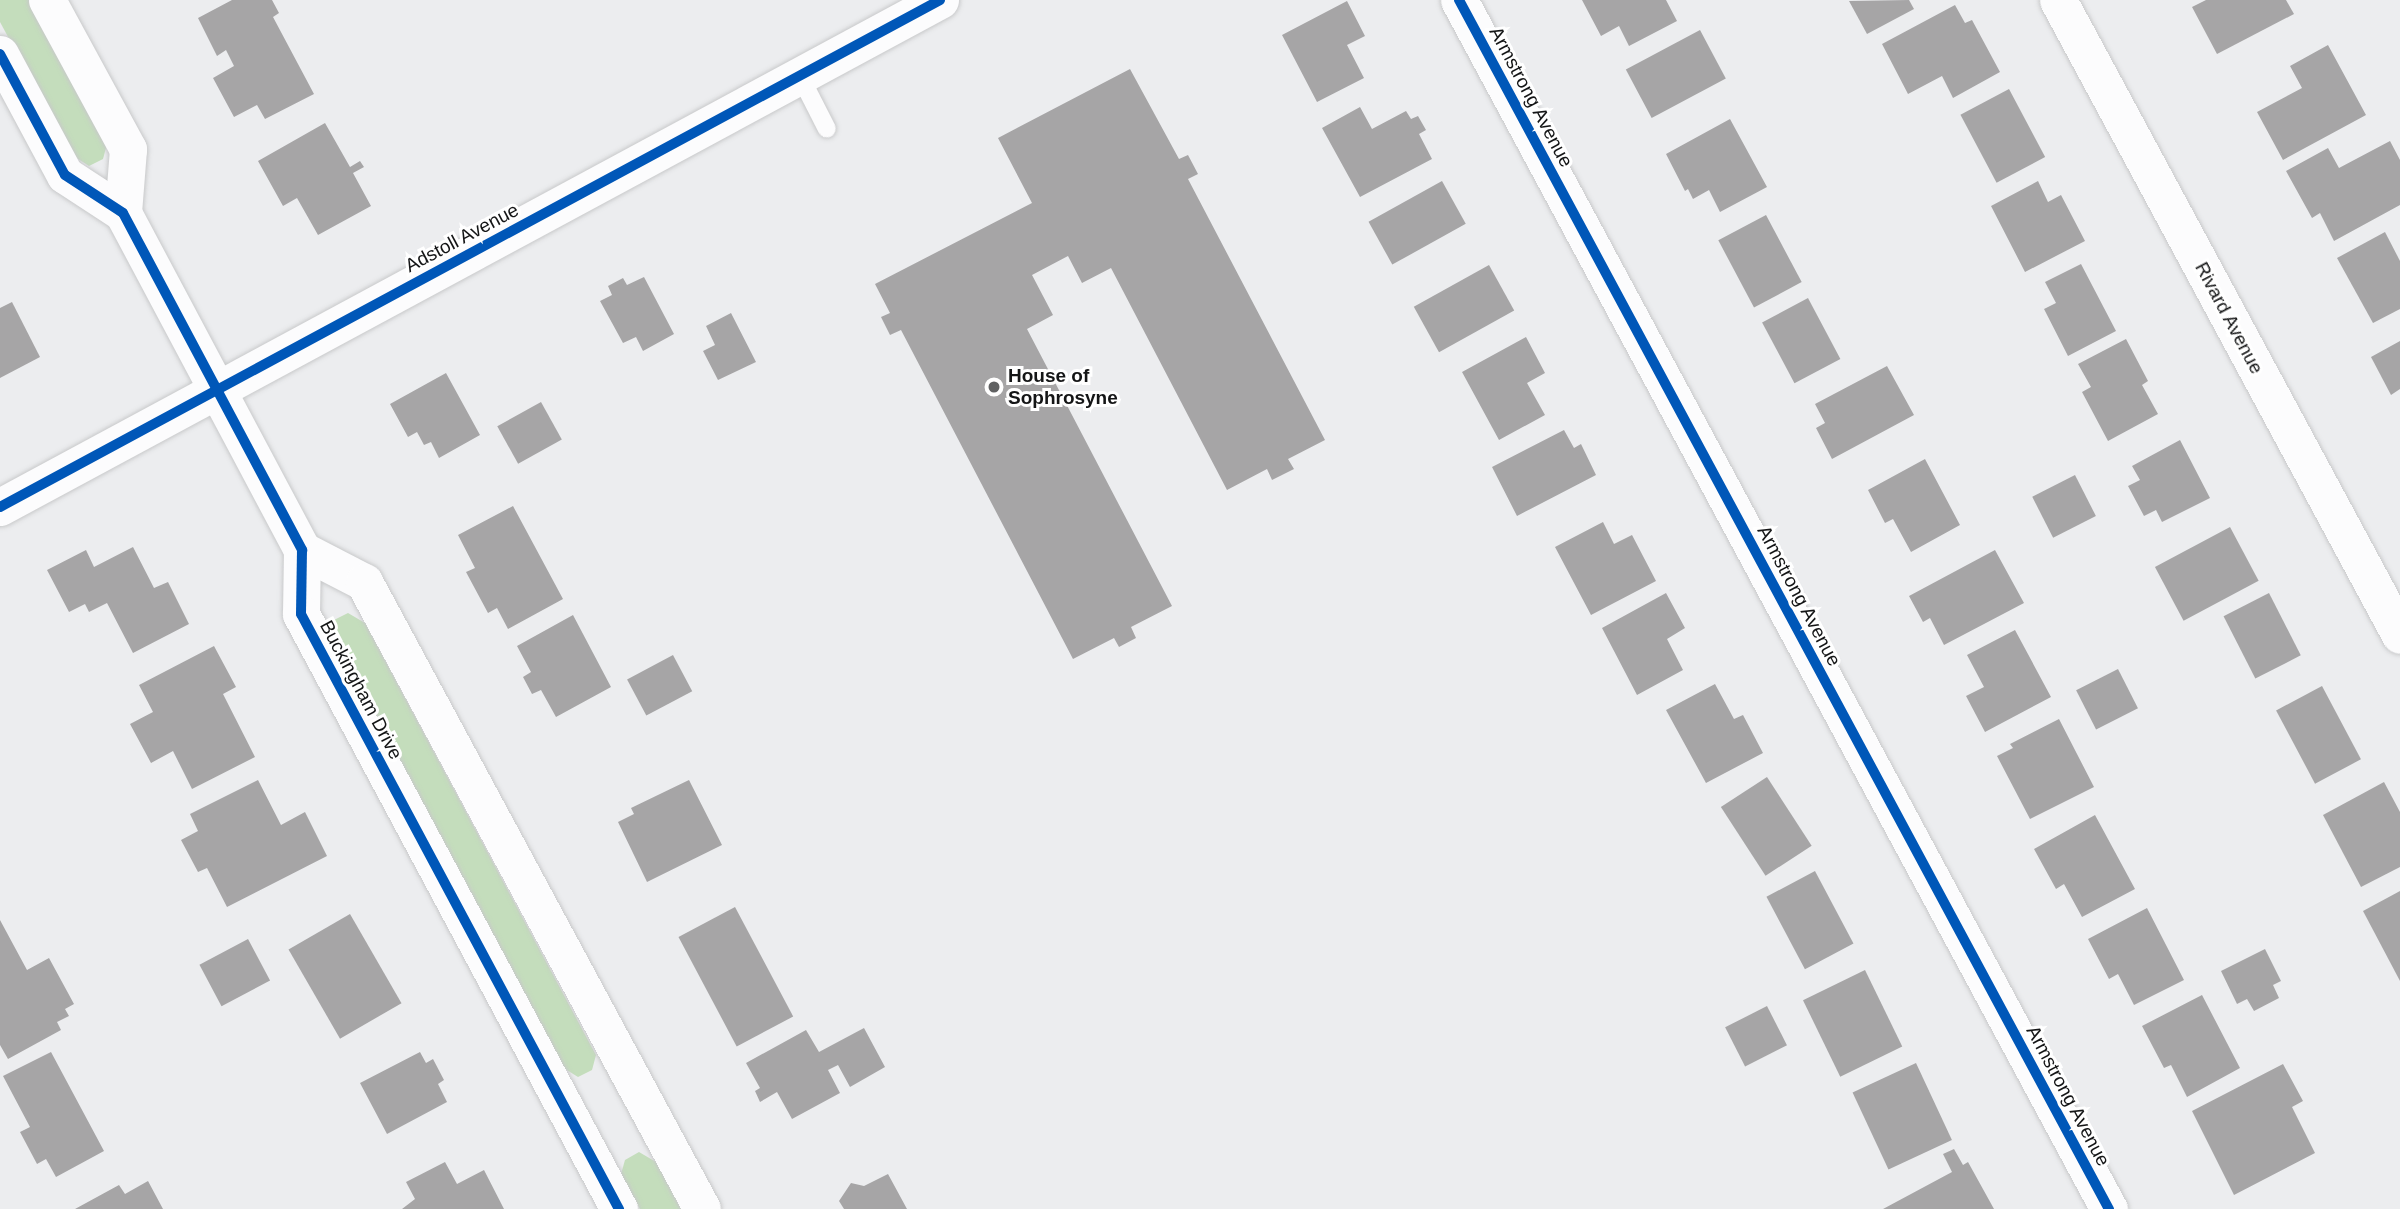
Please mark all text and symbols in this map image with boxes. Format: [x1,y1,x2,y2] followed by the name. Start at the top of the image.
[1484,22,1578,172] street label: Armstrong Avenue
[401,198,523,278] street label: Adstoll Avenue
[2190,258,2268,378] street label: Rivard Avenue
[1008,365,1118,409] place label: House of Sophrosyne
[986,379,1002,395] marker: House of Sophrosyne
[1752,521,1846,671] street label: Armstrong Avenue
[315,617,407,763] street label: Buckingham Drive
[2021,1021,2115,1171] street label: Armstrong Avenue

